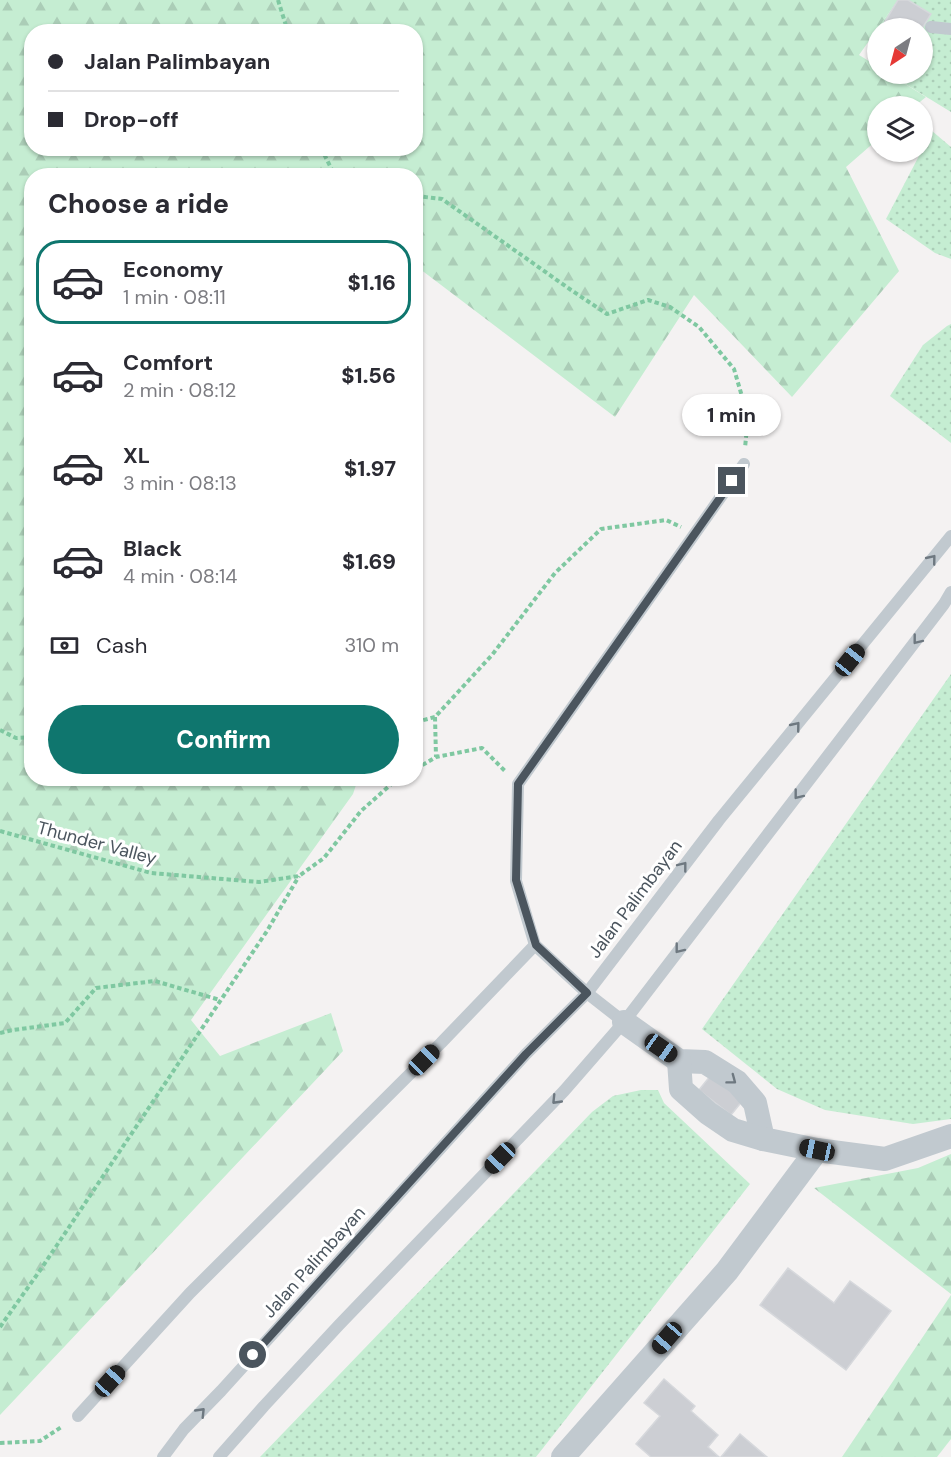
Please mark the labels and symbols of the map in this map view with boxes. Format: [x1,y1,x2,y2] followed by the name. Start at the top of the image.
[867,18,933,84] north arrow
[682,394,782,436] callout: 1 min
[718,467,745,494] route end
[925,555,936,566] one-way arrow
[913,633,924,644] one-way arrow
[832,640,868,680] car
[788,722,799,733] one-way arrow
[795,788,806,799] one-way arrow
[35,816,159,870] street label: Thunder Valley
[583,835,687,963] street label: Jalan Palimbayan
[676,862,687,873] one-way arrow
[676,943,687,954] one-way arrow
[641,1030,681,1066] car
[405,1041,443,1079] car
[725,1073,736,1084] one-way arrow
[552,1092,563,1103] one-way arrow
[798,1137,836,1163] car
[481,1139,519,1177] car
[257,1201,371,1323] street label: Jalan Palimbayan
[648,1319,686,1357] car
[239,1341,266,1368] route start
[91,1362,129,1400] car
[193,1409,204,1420] one-way arrow

